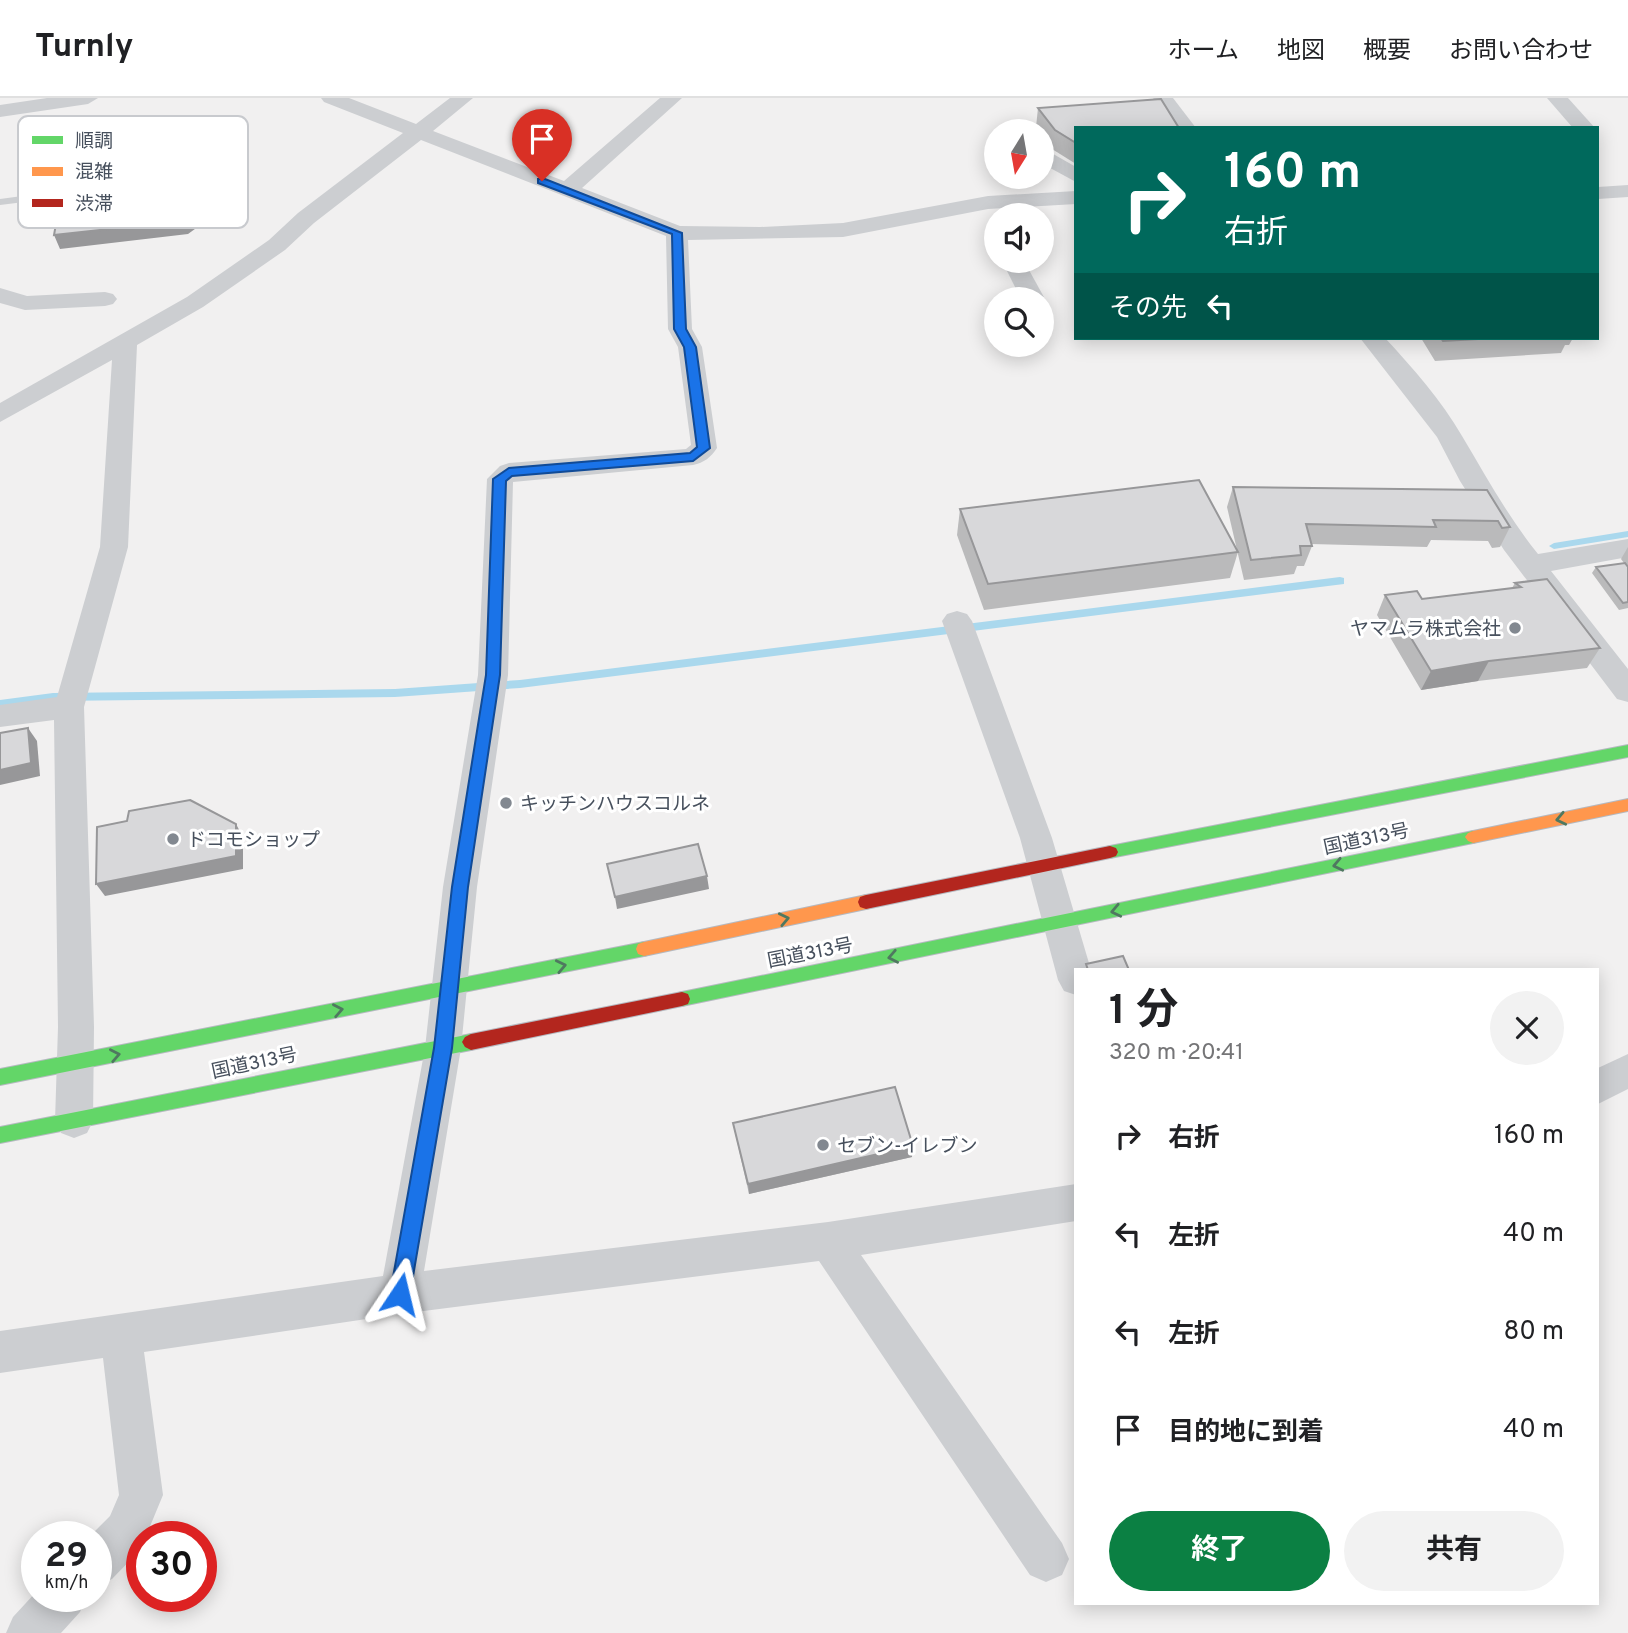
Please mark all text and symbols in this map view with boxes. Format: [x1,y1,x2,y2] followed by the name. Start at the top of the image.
[35,27,133,69] text: Turnly
[1168,37,1239,67] text: ホーム
[1277,37,1325,67] text: 地図
[1363,37,1411,67] text: 概要
[1449,37,1593,67] text: お問い合わせ
[512,109,572,181] pin
[18,116,248,228] legend
[984,119,1054,189] north arrow
[984,119,1054,357] map controls
[523,120,561,158] icon: arrive
[75,130,113,154] text: 順調
[1224,144,1361,206] text: 160 m
[1109,154,1200,245] icon: right
[75,161,113,185] text: 混雑
[75,193,113,217] text: 渋滞
[984,203,1054,273] button: sound
[1224,214,1288,254] text: 右折
[984,287,1054,357] button: search
[1201,287,1239,325] icon: left
[1109,293,1187,326] text: その先
[1350,618,1501,642] place label: ヤマムラ株式会社
[1507,620,1523,636] marker: ヤマムラ株式会社
[520,793,710,817] place label: キッチンハウスコルネ
[498,795,514,811] marker: キッチンハウスコルネ
[1555,810,1567,825] one-way arrow
[1321,819,1411,861] street label: 国道313号
[187,829,320,853] place label: ドコモショップ
[165,831,181,847] marker: ドコモショップ
[1332,857,1344,872] one-way arrow
[1110,903,1122,918] one-way arrow
[778,913,790,928] one-way arrow
[765,934,855,974] street label: 国道313号
[887,949,899,964] one-way arrow
[555,959,567,974] one-way arrow
[1109,986,1178,1039] text: 1 分
[1490,991,1564,1065] button: close
[332,1003,344,1018] one-way arrow
[1109,1039,1244,1068] text: 320 m · 20:41
[209,1043,299,1085] street label: 国道313号
[109,1048,121,1063] one-way arrow
[1109,1117,1147,1155] icon: right
[1494,1120,1564,1153] text: 160 m
[1168,1123,1220,1156] text: 右折
[837,1135,978,1159] place label: セブン-イレブン
[815,1137,831,1153] marker: セブン-イレブン
[1109,1215,1147,1253] icon: left
[1503,1218,1564,1251] text: 40 m
[1168,1221,1220,1254] text: 左折
[363,1257,437,1331] position arrow
[1109,1313,1147,1351] icon: left
[1504,1316,1564,1349] text: 80 m
[1168,1319,1220,1352] text: 左折
[1109,1411,1147,1449] icon: arrive
[1503,1414,1564,1447] text: 40 m
[1168,1417,1324,1450] text: 目的地に到着
[1109,1511,1330,1591] button: 終了
[1344,1511,1564,1591] button: 共有
[126,1521,217,1612] speed limit sign: 30
[45,1535,88,1579] text: 29
[45,1572,88,1595] text: km/h

